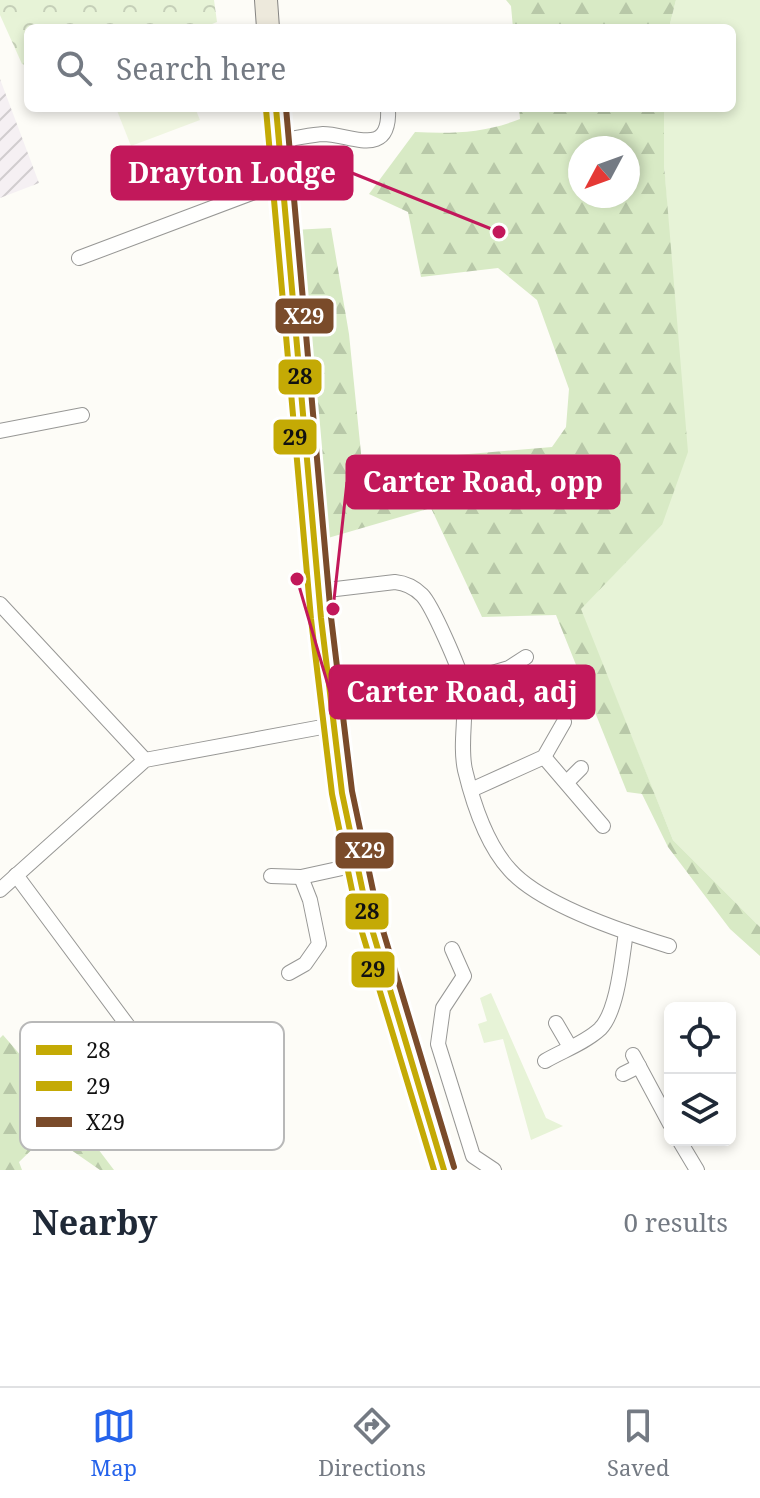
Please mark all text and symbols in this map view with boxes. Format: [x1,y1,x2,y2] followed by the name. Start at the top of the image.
[24,24,736,112] search box
[52,46,96,90] icon: search
[116,48,286,89] text: Search here
[568,136,640,208] north arrow
[112,147,352,199] callout: Drayton Lodge
[128,153,336,191] text: Drayton Lodge
[274,297,335,335] line badge: X29
[284,300,325,330] text: X29
[277,358,323,396] line badge: 28
[288,360,312,390] text: 28
[272,418,318,456] line badge: 29
[283,421,307,451] text: 29
[347,456,619,508] callout: Carter Road, opp
[363,462,603,500] text: Carter Road, opp
[330,666,594,718] callout: Carter Road, adj
[346,672,578,710] text: Carter Road, adj
[334,831,395,870] line badge: X29
[345,834,386,864] text: X29
[344,892,390,931] line badge: 28
[355,895,379,925] text: 28
[350,950,396,989] line badge: 29
[361,953,385,983] text: 29
[664,1002,736,1146] map controls
[664,1002,736,1074] button: locate
[20,1022,284,1150] legend
[86,1034,111,1064] text: 28
[86,1070,111,1100] text: 29
[664,1074,736,1146] button: layers
[86,1106,125,1136] text: X29
[32,1199,158,1245] text: Nearby
[623,1204,728,1240] text: 0 results
[91,1404,137,1482] tab: Map
[318,1404,426,1482] tab: Directions
[607,1404,669,1482] tab: Saved

